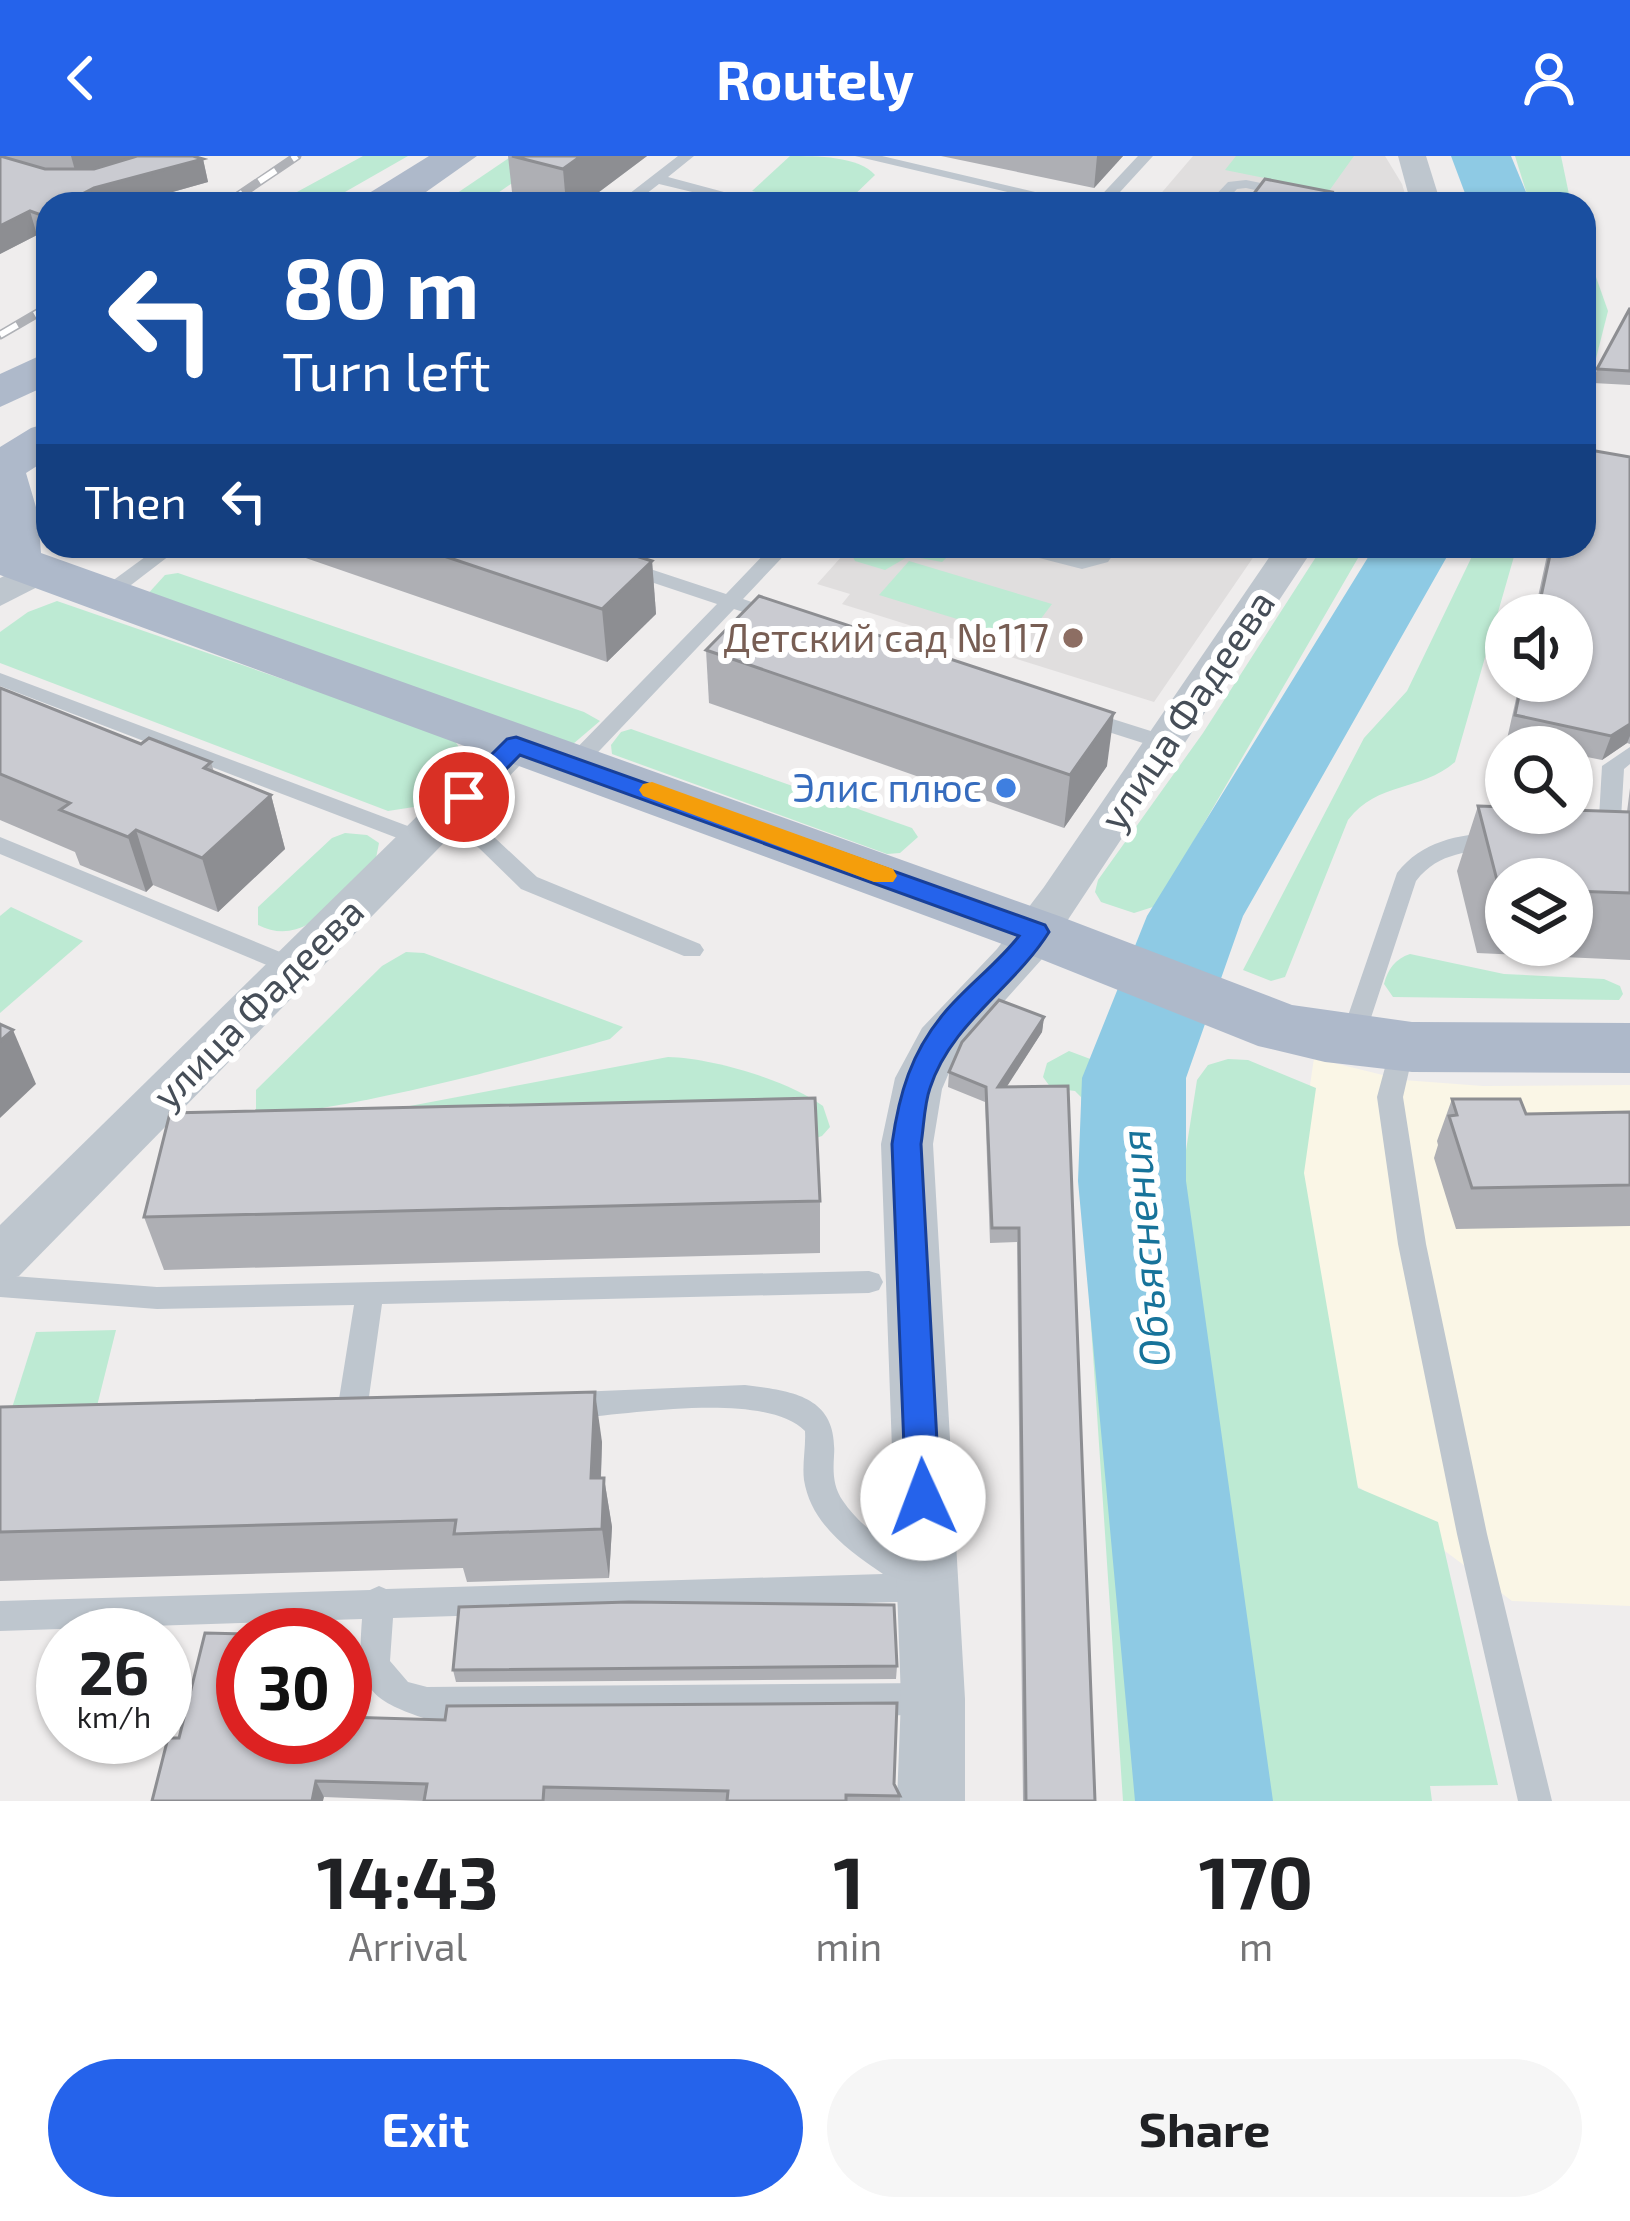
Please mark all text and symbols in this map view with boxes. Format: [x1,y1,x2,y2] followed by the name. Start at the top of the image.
[48,45,114,111] icon: back
[1516,45,1582,111] icon: person
[716,46,914,111] text: Routely
[282,235,479,336] text: 80 m
[84,240,240,396] icon: left
[282,337,491,402] text: Turn left
[211,468,277,534] icon: left
[84,474,187,528] text: Then
[1088,580,1284,839] street label: улица Фадеева
[1485,594,1593,966] map controls
[1485,594,1593,702] button: sound
[723,613,1049,660] place label: Детский сад №117
[1060,625,1086,651] marker: Детский сад №117
[1485,726,1593,834] button: search
[413,746,515,848] pin
[793,763,982,810] place label: Элис плюс
[431,764,497,830] icon: arrive
[993,775,1019,801] marker: Элис плюс
[1485,858,1593,966] button: layers
[142,887,373,1118] street label: улица Фадеева
[1108,1127,1178,1369] water label: Объяснения
[860,1435,986,1561] position arrow
[216,1608,372,1764] speed limit sign: 30
[79,1635,149,1707] text: 26
[77,1698,151,1734] text: km/h
[317,1837,499,1923] text: 14:43
[833,1837,864,1923] text: 1
[1199,1837,1313,1923] text: 170
[348,1922,467,1969] text: Arrival
[816,1922,882,1969] text: min
[1239,1922,1273,1969] text: m
[48,2059,803,2197] button: Exit
[827,2059,1582,2197] button: Share

